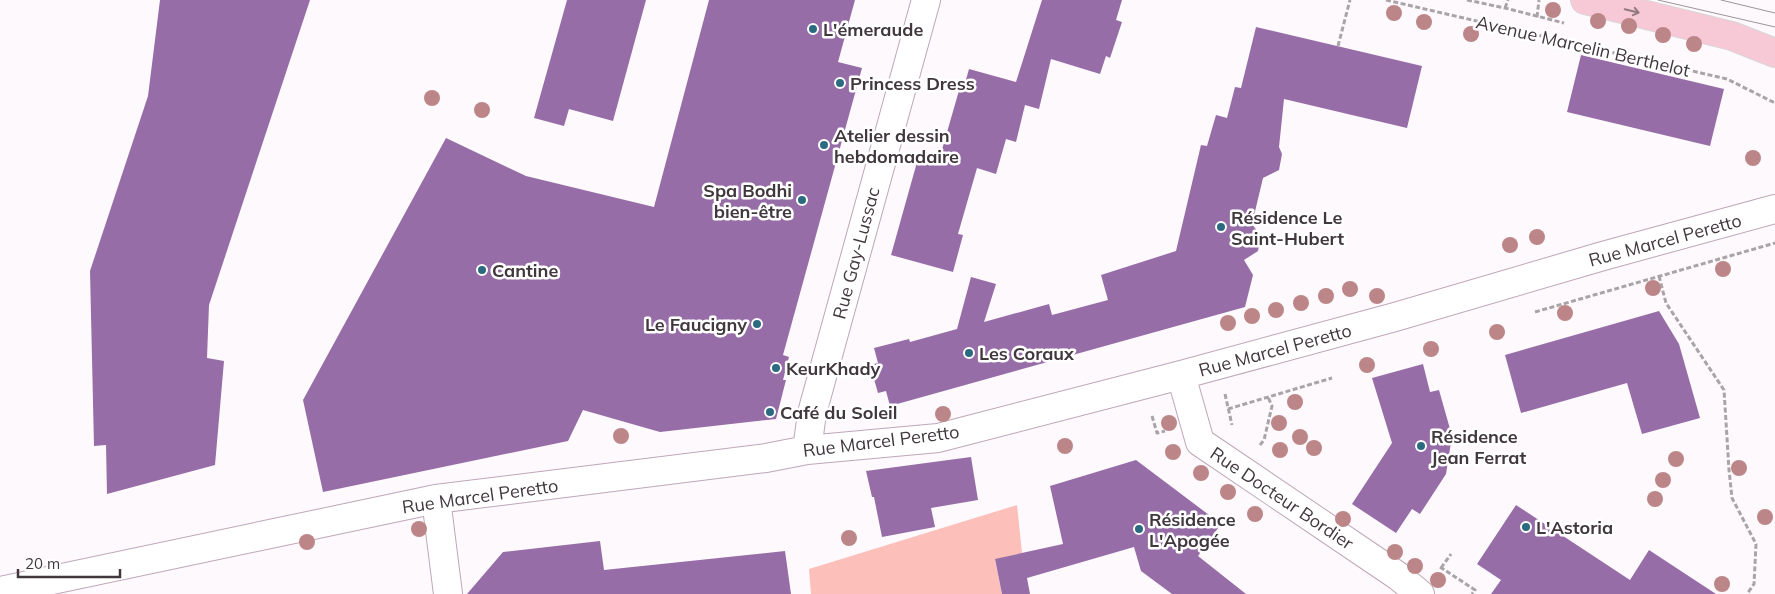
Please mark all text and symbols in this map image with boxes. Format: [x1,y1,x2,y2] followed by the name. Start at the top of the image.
[1624,7,1640,16] one-way arrow
[1474,10,1692,82] street label: Avenue Marcelin Berthelot
[823,18,923,41] place label: L'émeraude
[807,23,819,35] marker: L'émeraude
[850,72,975,95] place label: Princess Dress
[834,77,846,89] marker: Princess Dress
[834,124,959,168] place label: Atelier dessin hebdomadaire
[818,139,830,151] marker: Atelier dessin hebdomadaire
[703,179,792,223] place label: Spa Bodhi bien-être
[827,184,885,322] street label: Rue Gay-Lussac
[796,194,808,206] marker: Spa Bodhi bien-être
[1231,206,1344,250] place label: Résidence Le Saint-Hubert
[1586,209,1744,271] street label: Rue Marcel Peretto
[1215,221,1227,233] marker: Résidence Le Saint-Hubert
[492,259,558,282] place label: Cantine
[476,264,488,276] marker: Cantine
[645,313,747,336] place label: Le Faucigny
[751,318,763,330] marker: Le Faucigny
[1196,319,1354,381] street label: Rue Marcel Peretto
[979,342,1075,365] place label: Les Coraux
[963,347,975,359] marker: Les Coraux
[786,357,881,380] place label: KeurKhady
[770,362,782,374] marker: KeurKhady
[780,401,897,424] place label: Café du Soleil
[764,406,776,418] marker: Café du Soleil
[801,420,961,462] street label: Rue Marcel Peretto
[1431,425,1526,469] place label: Résidence Jean Ferrat
[1415,440,1427,452] marker: Résidence Jean Ferrat
[1206,442,1358,555] street label: Rue Docteur Bordier
[400,474,560,518] street label: Rue Marcel Peretto
[1149,508,1236,552] place label: Résidence L'Apogée
[1536,516,1613,539] place label: L'Astoria
[1520,521,1532,533] marker: L'Astoria
[1133,523,1145,535] marker: Résidence L'Apogée
[18,546,120,578] scale bar
[25,554,60,573] text: 20 m

